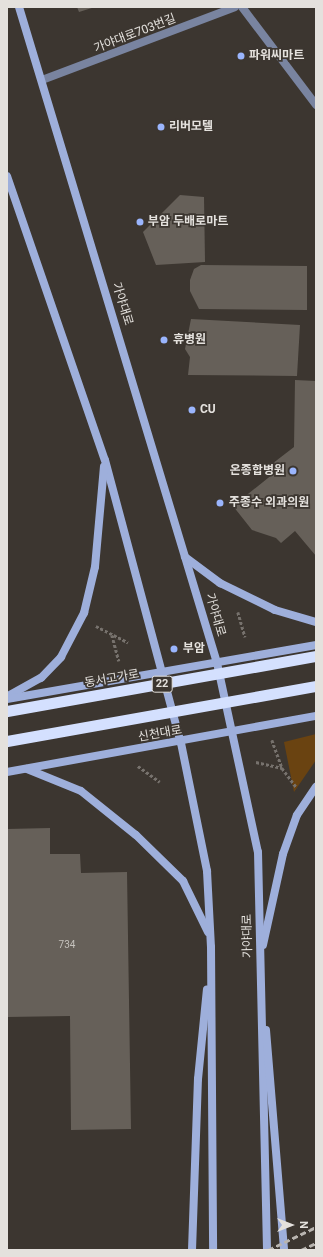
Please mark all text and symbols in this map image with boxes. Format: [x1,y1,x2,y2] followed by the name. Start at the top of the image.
[92,12,178,56] street label: 가야대로703번길
[249,49,304,63] place label: 파워씨마트
[236,51,246,61] marker: 파워씨마트
[169,120,213,134] place label: 리버모텔
[156,122,166,132] marker: 리버모텔
[148,215,228,229] place label: 부암 두배로마트
[135,217,145,227] marker: 부암 두배로마트
[109,281,135,327] street label: 가야대로
[173,333,206,347] place label: 휴병원
[158,334,170,346] marker: 휴병원
[200,403,216,417] place label: CU
[187,405,197,415] marker: CU
[230,464,285,478] place label: 온종합병원
[288,466,298,476] marker: 온종합병원
[229,496,309,510] place label: 주종수 외과의원
[214,497,226,509] marker: 주종수 외과의원
[202,592,228,638] street label: 가야대로
[183,642,205,656] place label: 부암
[168,643,180,655] marker: 부암
[84,667,140,691] street label: 동서고가로
[151,675,173,693] road number: 22
[137,723,183,745] street label: 신천대로
[240,914,256,958] street label: 가야대로
[59,939,75,951] house number: 734
[271,1205,311,1245] north arrow
[297,1221,310,1229] text: N

